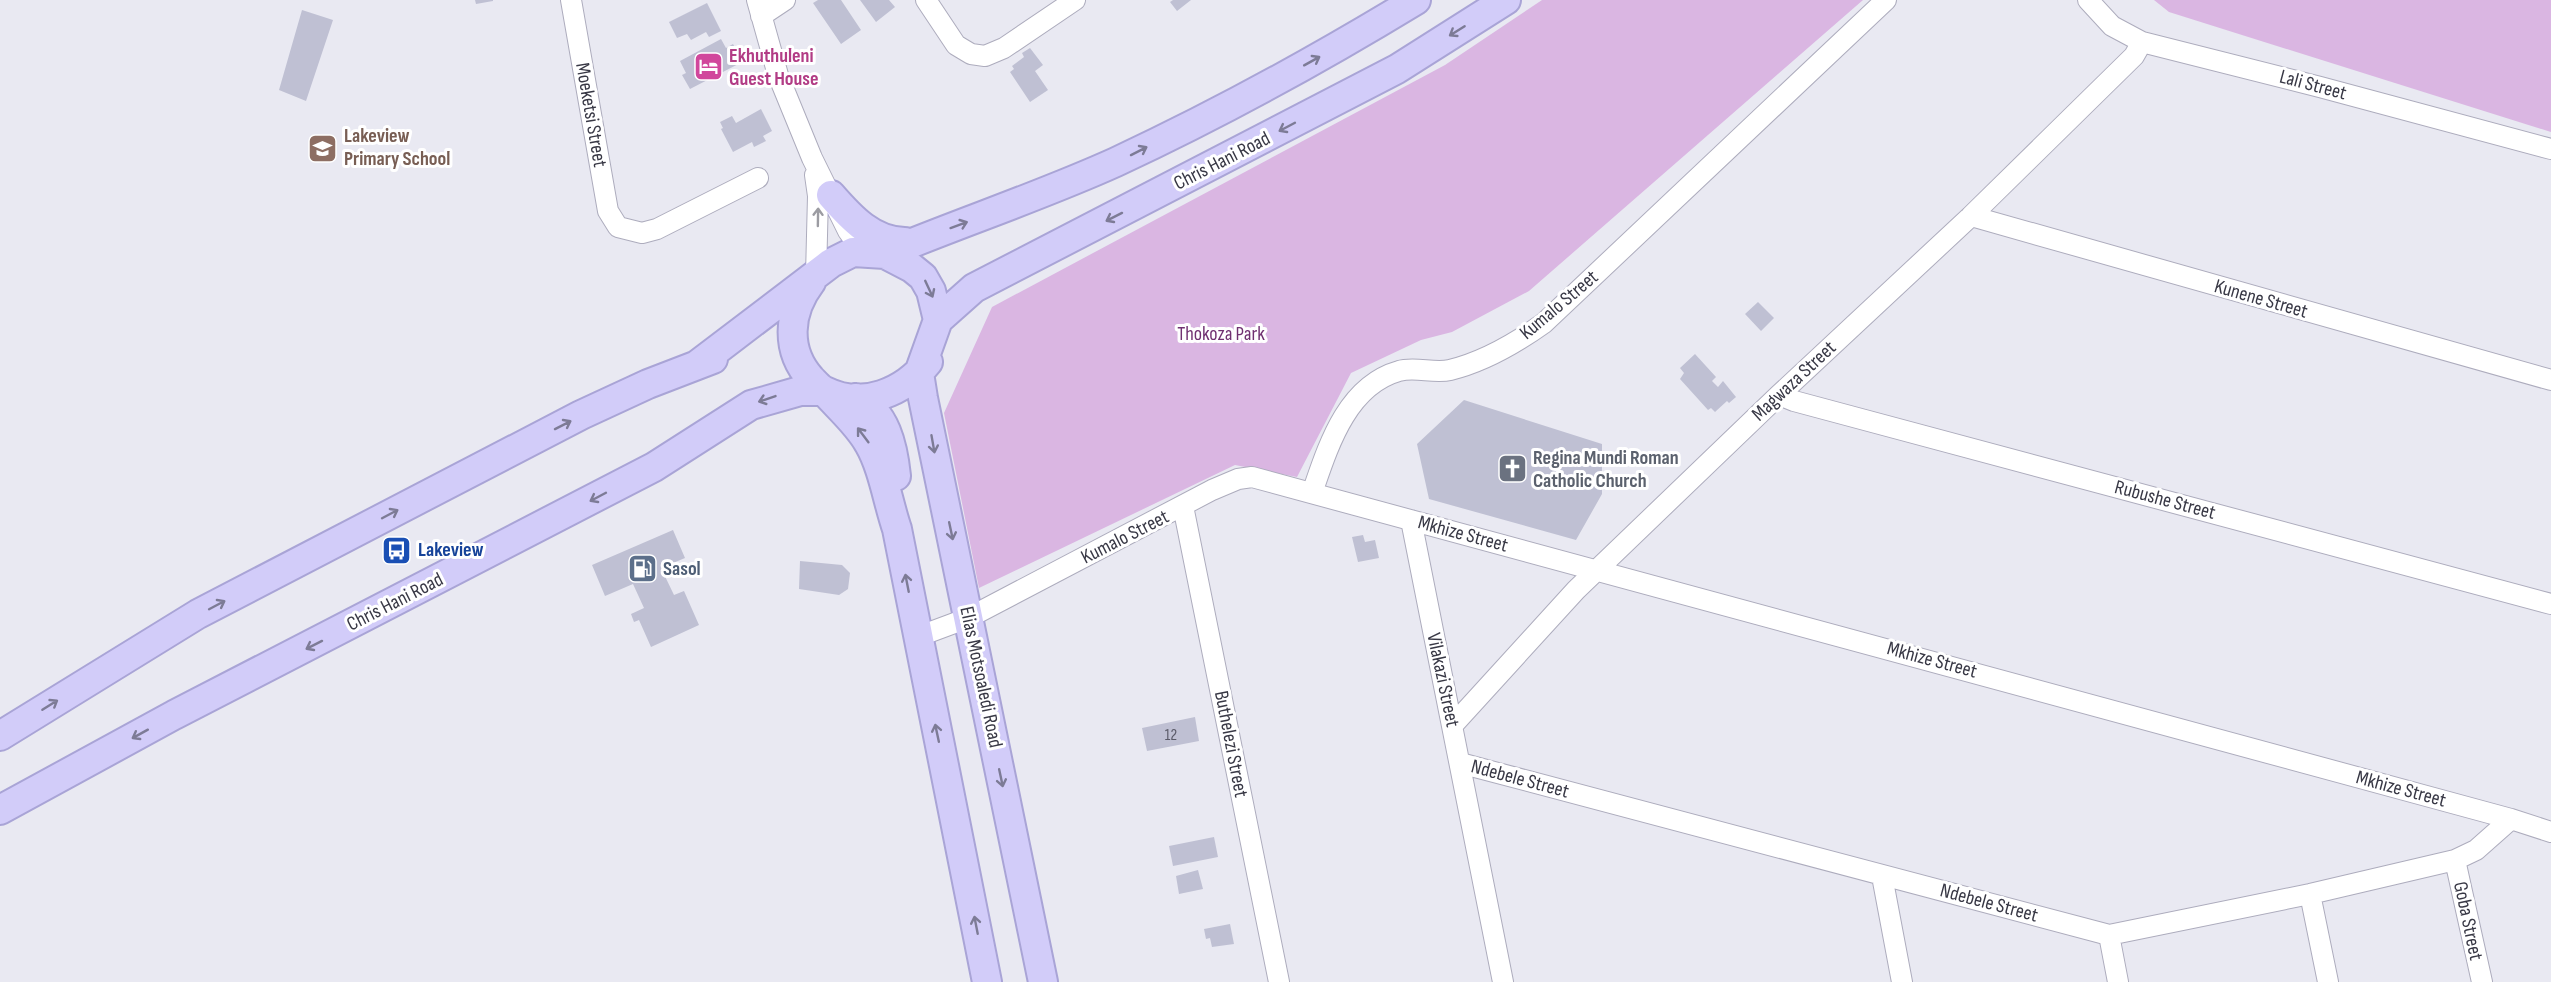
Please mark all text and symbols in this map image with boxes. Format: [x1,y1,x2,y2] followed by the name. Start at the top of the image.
[1449,26,1466,38] one-way arrow
[729,44,819,91] place label: Ekhuthuleni Guest House
[692,51,724,83] hotel icon: Ekhuthuleni Guest House
[1302,55,1320,66] one-way arrow
[570,61,612,169] street label: Moeketsi Street
[2277,65,2349,105] street label: Lali Street
[1279,121,1296,133] one-way arrow
[344,124,450,171] place label: Lakeview Primary School
[1170,127,1274,195] street label: Chris Hani Road
[307,132,339,164] school or university icon: Lakeview Primary School
[1129,144,1147,156] one-way arrow
[812,207,824,227] one-way arrow
[1106,211,1123,223] one-way arrow
[949,219,968,230] one-way arrow
[1515,265,1603,345] street label: Kumalo Street
[2212,274,2310,324] street label: Kunene Street
[923,279,935,297] one-way arrow
[1177,322,1265,346] park label: Thokoza Park
[1747,336,1841,426] street label: Magwaza Street
[758,395,776,406] one-way arrow
[554,418,572,430] one-way arrow
[856,428,869,444] one-way arrow
[927,433,938,453] one-way arrow
[1533,446,1679,493] place label: Regina Mundi Roman Catholic Church
[1496,453,1528,485] church icon: Regina Mundi Roman Catholic Church
[2112,475,2218,525] street label: Rubushe Street
[590,492,608,503] one-way arrow
[1077,505,1173,569] street label: Kumalo Street
[381,508,399,520] one-way arrow
[1415,510,1511,558] street label: Mkhize Street
[945,521,957,540] one-way arrow
[381,534,413,566] bus stop icon: Lakeview
[418,538,484,562] place label: Lakeview
[626,553,658,585] fuel station icon: Sasol
[663,557,701,581] place label: Sasol
[343,568,447,636] street label: Chris Hani Road
[901,574,912,594] one-way arrow
[208,598,226,610] one-way arrow
[954,604,1008,750] street label: Elias Motsoaledi Road
[1421,631,1465,729] street label: Vilakazi Street
[1884,636,1980,684] street label: Mkhize Street
[305,640,323,651] one-way arrow
[1209,689,1253,799] street label: Buthelezi Street
[41,698,58,710] one-way arrow
[931,724,942,744] one-way arrow
[1165,726,1177,745] house number: 12
[132,728,149,740] one-way arrow
[1469,754,1571,804] street label: Ndebele Street
[2353,765,2449,813] street label: Mkhize Street
[996,768,1008,787] one-way arrow
[1938,878,2040,928] street label: Ndebele Street
[2448,880,2488,962] street label: Goba Street
[970,915,981,935] one-way arrow

